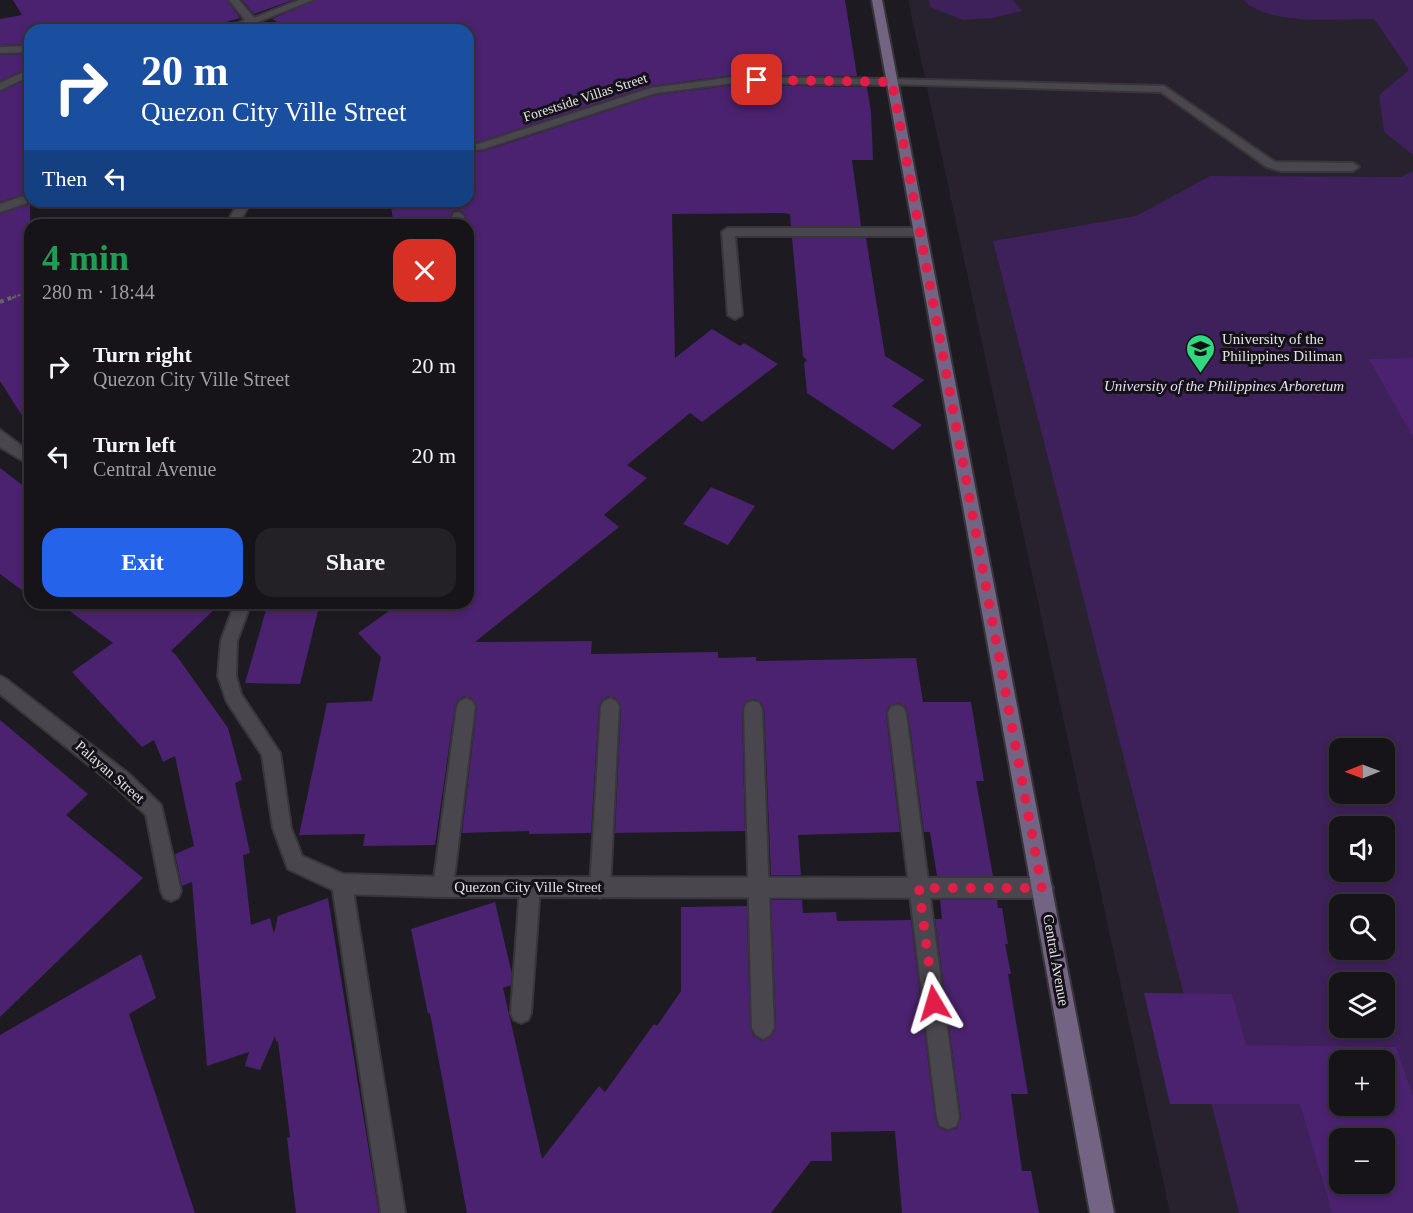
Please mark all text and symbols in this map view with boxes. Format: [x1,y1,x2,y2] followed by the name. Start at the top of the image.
[42,48,120,126] icon: right
[141,48,229,94] text: 20 m
[731,54,782,105] pin
[740,63,773,96] icon: arrive
[521,70,649,125] street label: Forestside Villas Street
[141,97,407,127] text: Quezon City Ville Street
[99,162,132,195] icon: left
[42,166,87,191] text: Then
[42,238,129,278] text: 4 min
[393,239,456,302] button: close
[42,281,155,303] text: 280 m · 18:44
[1222,331,1343,364] place label: University of the Philippines Diliman
[1185,332,1217,374] school or university icon: University of the Philippines Diliman
[93,342,192,367] text: Turn right
[42,350,75,383] icon: right
[411,353,456,378] text: 20 m
[93,368,290,390] text: Quezon City Ville Street
[1104,378,1344,394] park label: University of the Philippines Arboretum
[93,432,176,457] text: Turn left
[42,440,75,473] icon: left
[411,443,456,468] text: 20 m
[93,458,216,480] text: Central Avenue
[42,528,243,597] button: Exit
[255,528,456,597] button: Share
[72,738,148,807] street label: Palayan Street
[1329,738,1395,804] north arrow
[1329,738,1395,1194] map controls
[1329,816,1395,882] button: sound
[454,879,603,895] street label: Quezon City Ville Street
[1329,894,1395,960] button: search
[1040,913,1072,1007] street label: Central Avenue
[902,971,966,1035] position arrow
[1329,972,1395,1038] button: layers
[1329,1050,1395,1116] button: +
[1329,1128,1395,1194] button: −

